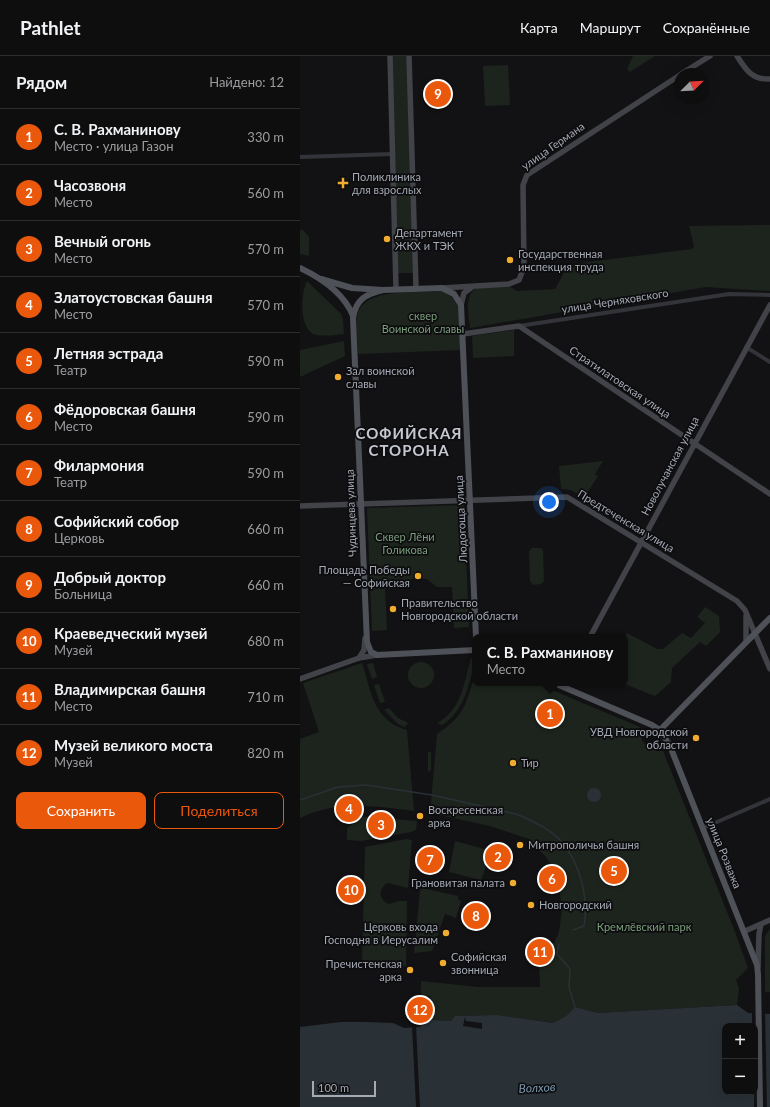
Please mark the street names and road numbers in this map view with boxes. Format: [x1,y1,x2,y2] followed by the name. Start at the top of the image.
[519,119,587,172] street label: улица Германа
[561,286,669,315] street label: улица Черняховского
[567,343,673,420] street label: Стратилатовская улица
[638,414,701,517] street label: Новолучанская улица
[342,469,359,557] street label: Чудинцева улица
[452,475,469,564] street label: Людогоща улица
[576,487,677,554] street label: Предтеченская улица
[704,815,745,890] street label: улица Розважа

